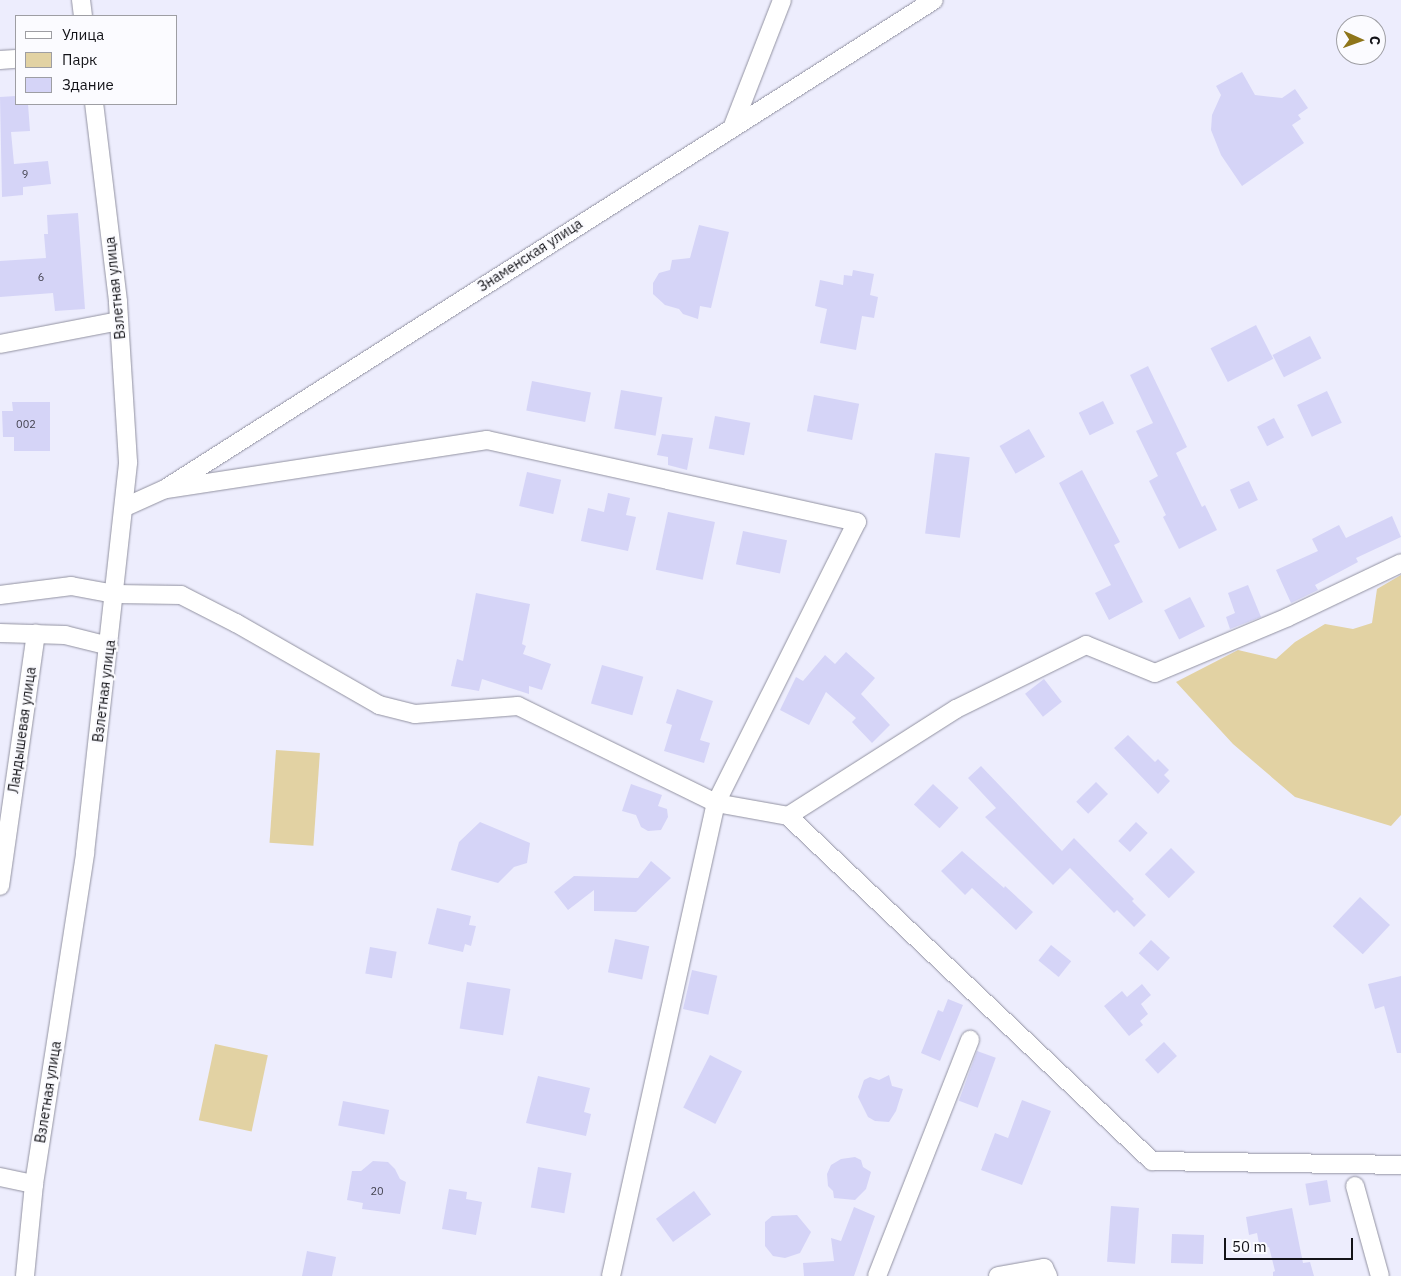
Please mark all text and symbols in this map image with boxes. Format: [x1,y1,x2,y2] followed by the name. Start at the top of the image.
[15,15,178,105] legend
[1336,15,1386,65] north arrow
[62,25,104,44] text: Улица
[1366,36,1384,45] text: С
[62,50,97,69] text: Парк
[62,75,114,94] text: Здание
[22,167,28,181] house number: 9
[475,215,585,295] street label: Знаменская улица
[101,236,129,340] street label: Взлетная улица
[38,270,44,284] house number: 6
[16,417,36,431] house number: 002
[89,639,119,743] street label: Взлетная улица
[5,666,39,794] street label: Ландышевая улица
[32,1040,64,1144] street label: Взлетная улица
[370,1184,384,1198] house number: 20
[1226,1228,1355,1260] scale bar
[1232,1237,1267,1256] text: 50 m

